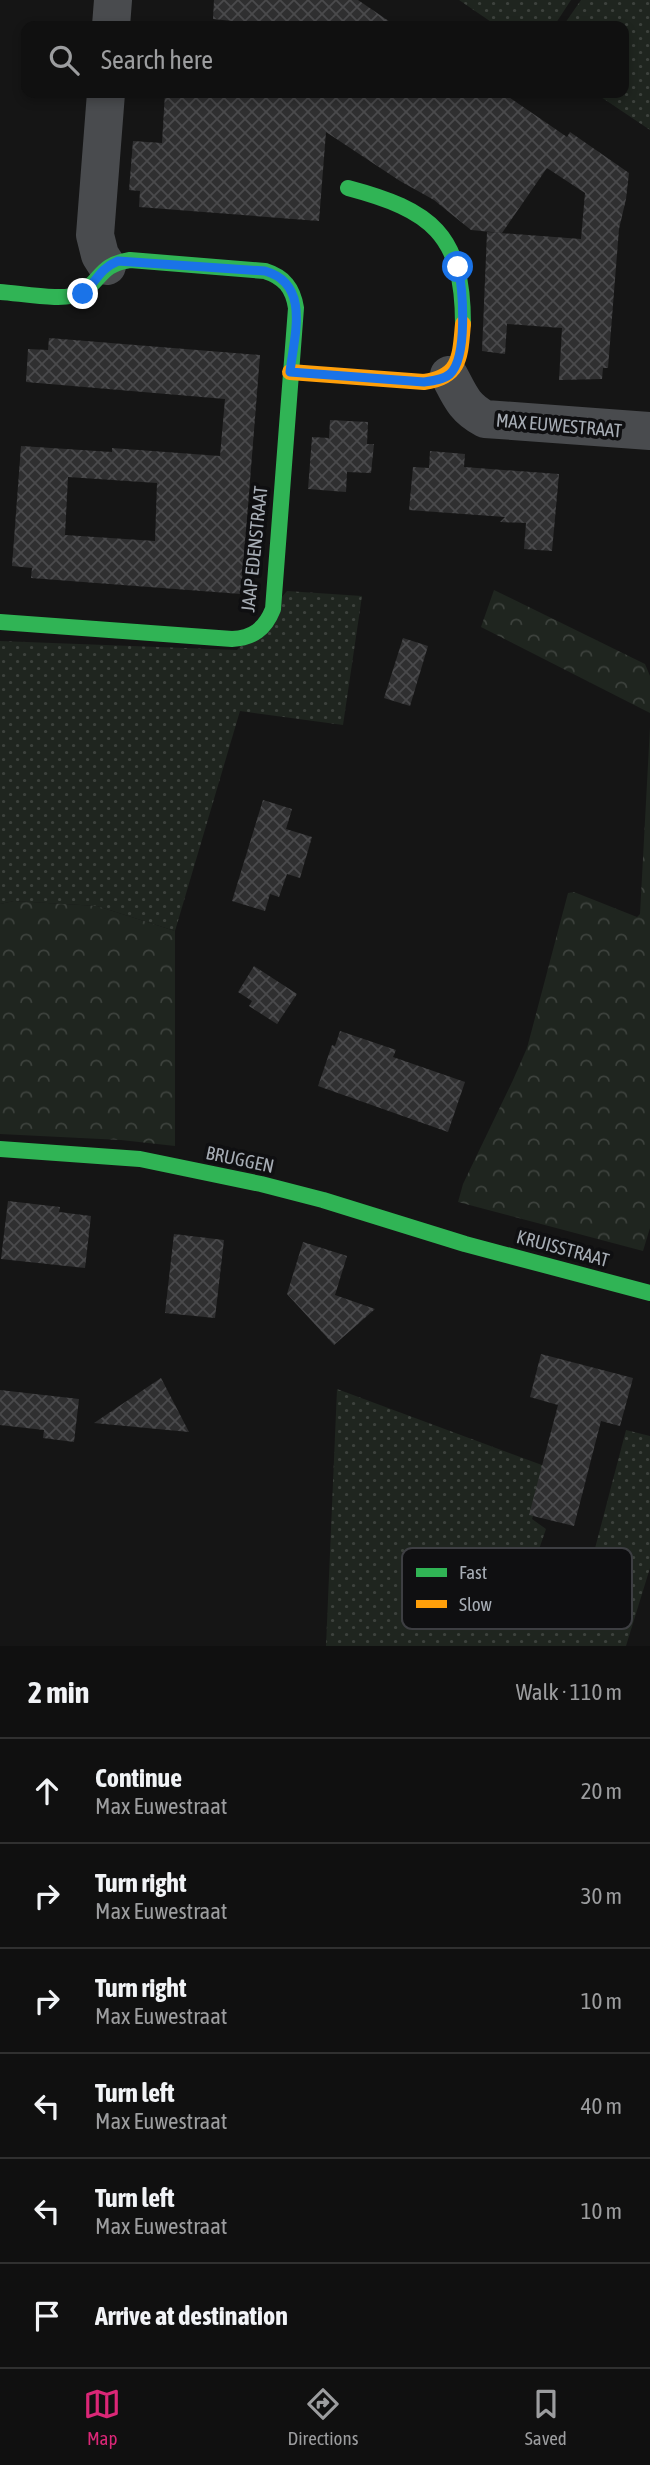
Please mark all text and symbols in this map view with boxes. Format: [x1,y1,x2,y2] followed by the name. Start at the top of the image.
[21,21,629,98] search box
[45,41,83,79] icon: search
[101,45,213,75] text: Search here
[442,251,473,282] route start
[67,278,98,309] route end
[495,409,624,442] street label: MAX EUWESTRAAT
[236,484,272,613] street label: JAAP EDENSTRAAT
[204,1141,276,1177] street label: BRUGGEN
[514,1225,612,1271] street label: KRUISSTRAAT
[402,1548,632,1629] legend
[459,1561,487,1583] text: Fast
[459,1593,493,1615] text: Slow
[28,1675,89,1709] text: 2 min
[516,1679,622,1705] text: Walk · 110 m
[95,1763,182,1793] text: Continue
[28,1772,66,1810] icon: ahead
[581,1778,622,1804] text: 20 m
[95,1793,227,1819] text: Max Euwestraat
[95,1868,186,1898] text: Turn right
[28,1877,66,1915] icon: right
[581,1883,622,1909] text: 30 m
[95,1898,227,1924] text: Max Euwestraat
[95,1973,186,2003] text: Turn right
[28,1982,66,2020] icon: right
[581,1988,622,2014] text: 10 m
[95,2003,227,2029] text: Max Euwestraat
[95,2078,175,2108] text: Turn left
[28,2087,66,2125] icon: left
[581,2093,622,2119] text: 40 m
[95,2108,227,2134] text: Max Euwestraat
[95,2183,175,2213] text: Turn left
[28,2192,66,2230] icon: left
[581,2198,622,2224] text: 10 m
[95,2213,227,2239] text: Max Euwestraat
[28,2297,66,2335] icon: arrive
[95,2301,288,2331] text: Arrive at destination
[83,2385,121,2449] tab: Map
[288,2385,358,2449] tab: Directions
[525,2385,567,2449] tab: Saved

